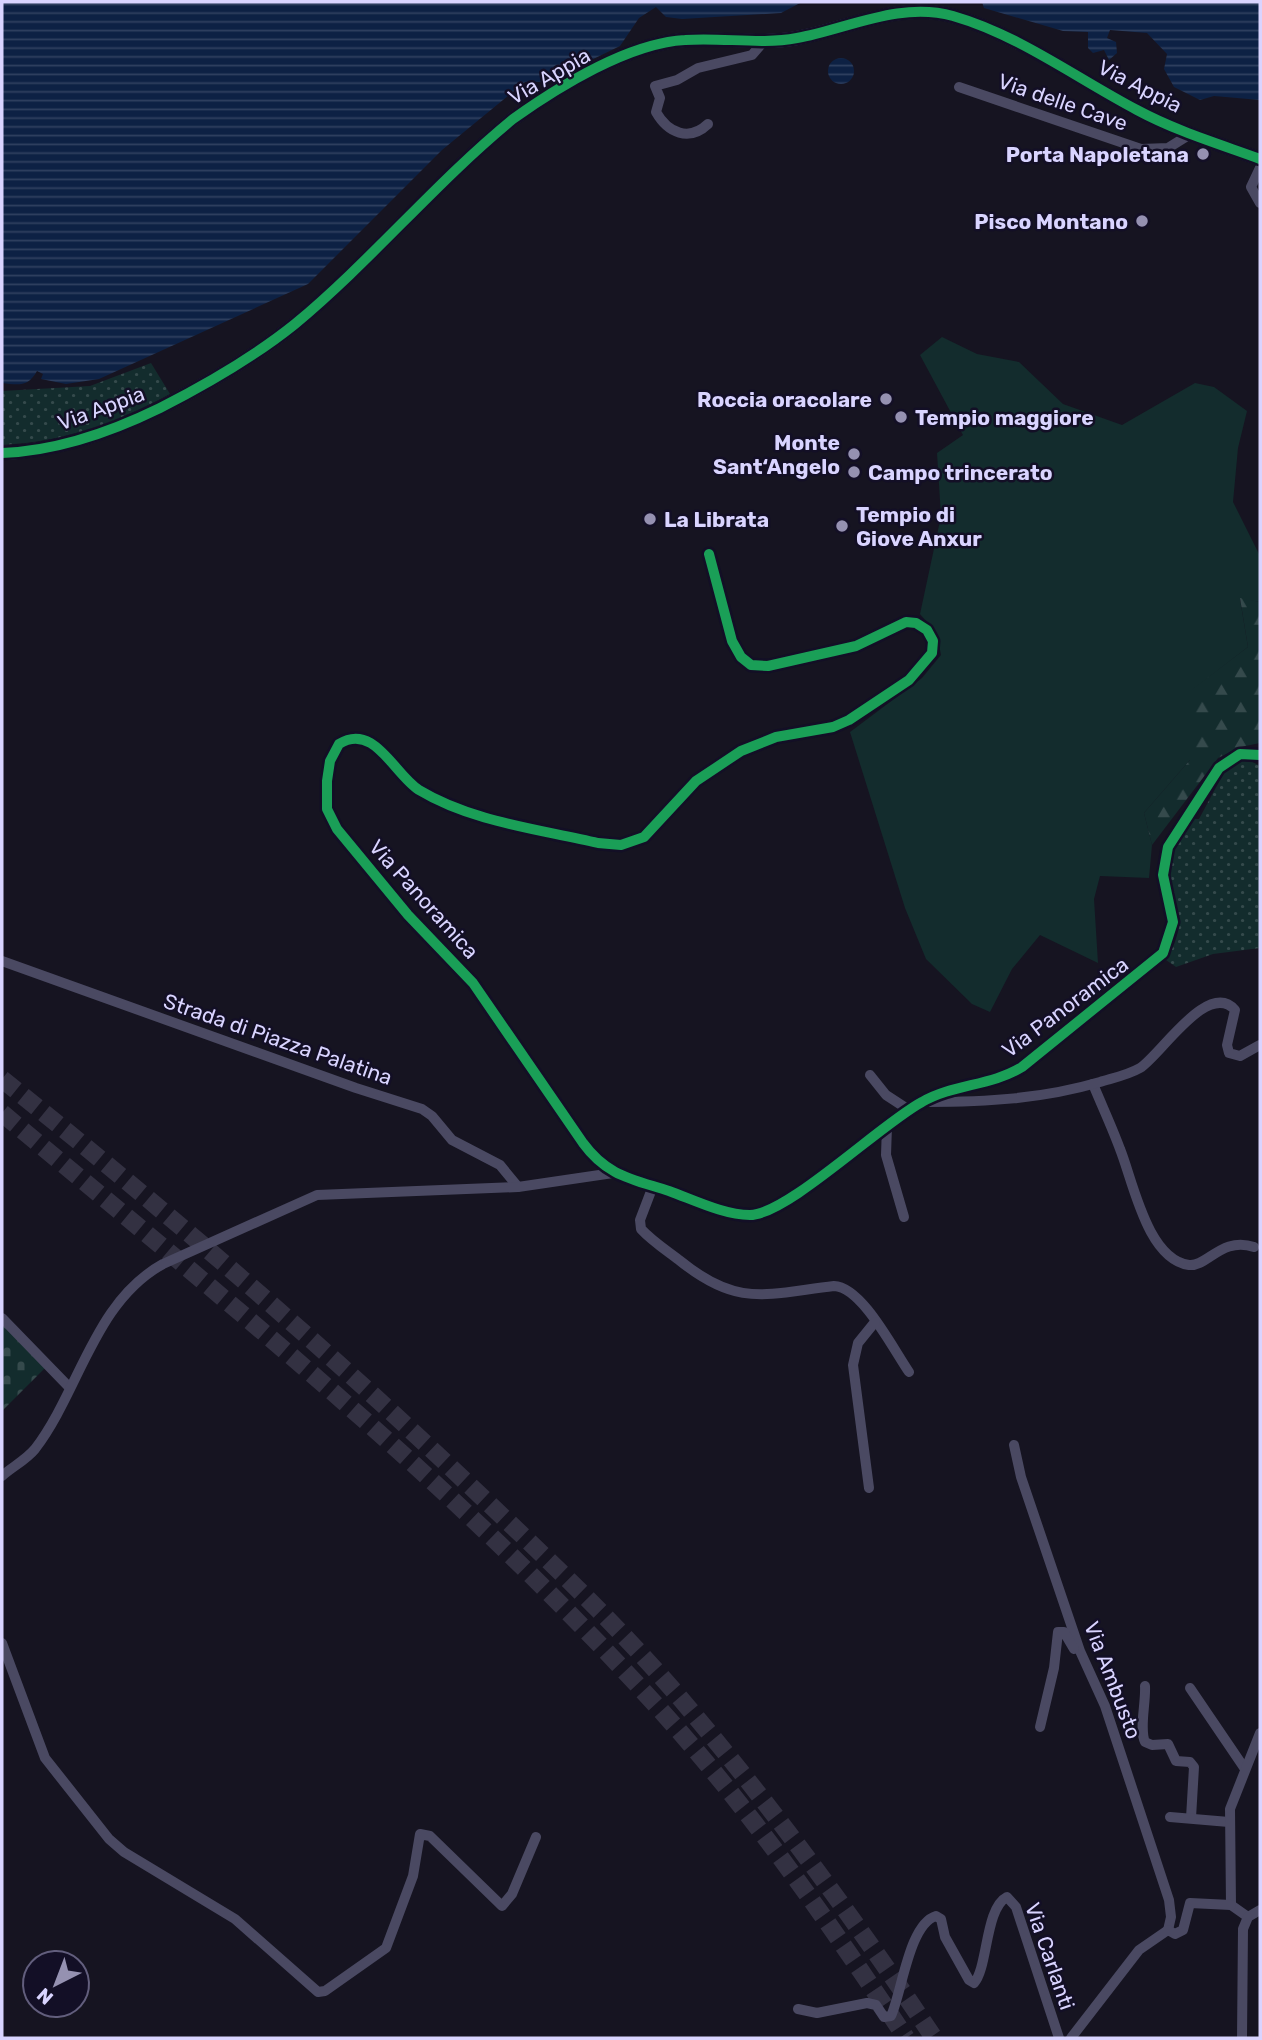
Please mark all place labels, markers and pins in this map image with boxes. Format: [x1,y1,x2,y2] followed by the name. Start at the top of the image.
[1006,142,1189,167] place label: Porta Napoletana
[1195,146,1211,162] marker: Porta Napoletana
[974,209,1128,234] place label: Pisco Montano
[1134,213,1150,229] marker: Pisco Montano
[697,387,872,412] place label: Roccia oracolare
[878,391,894,407] marker: Roccia oracolare
[915,405,1094,430] place label: Tempio maggiore
[893,409,909,425] marker: Tempio maggiore
[713,430,840,479] place label: Monte Sant‘Angelo
[846,446,862,462] marker: Monte Sant‘Angelo
[868,460,1053,485] place label: Campo trincerato
[846,464,862,480] marker: Campo trincerato
[856,502,982,551] place label: Tempio di Giove Anxur
[664,507,769,532] place label: La Librata
[642,511,658,527] marker: La Librata
[834,518,850,534] marker: Tempio di Giove Anxur

